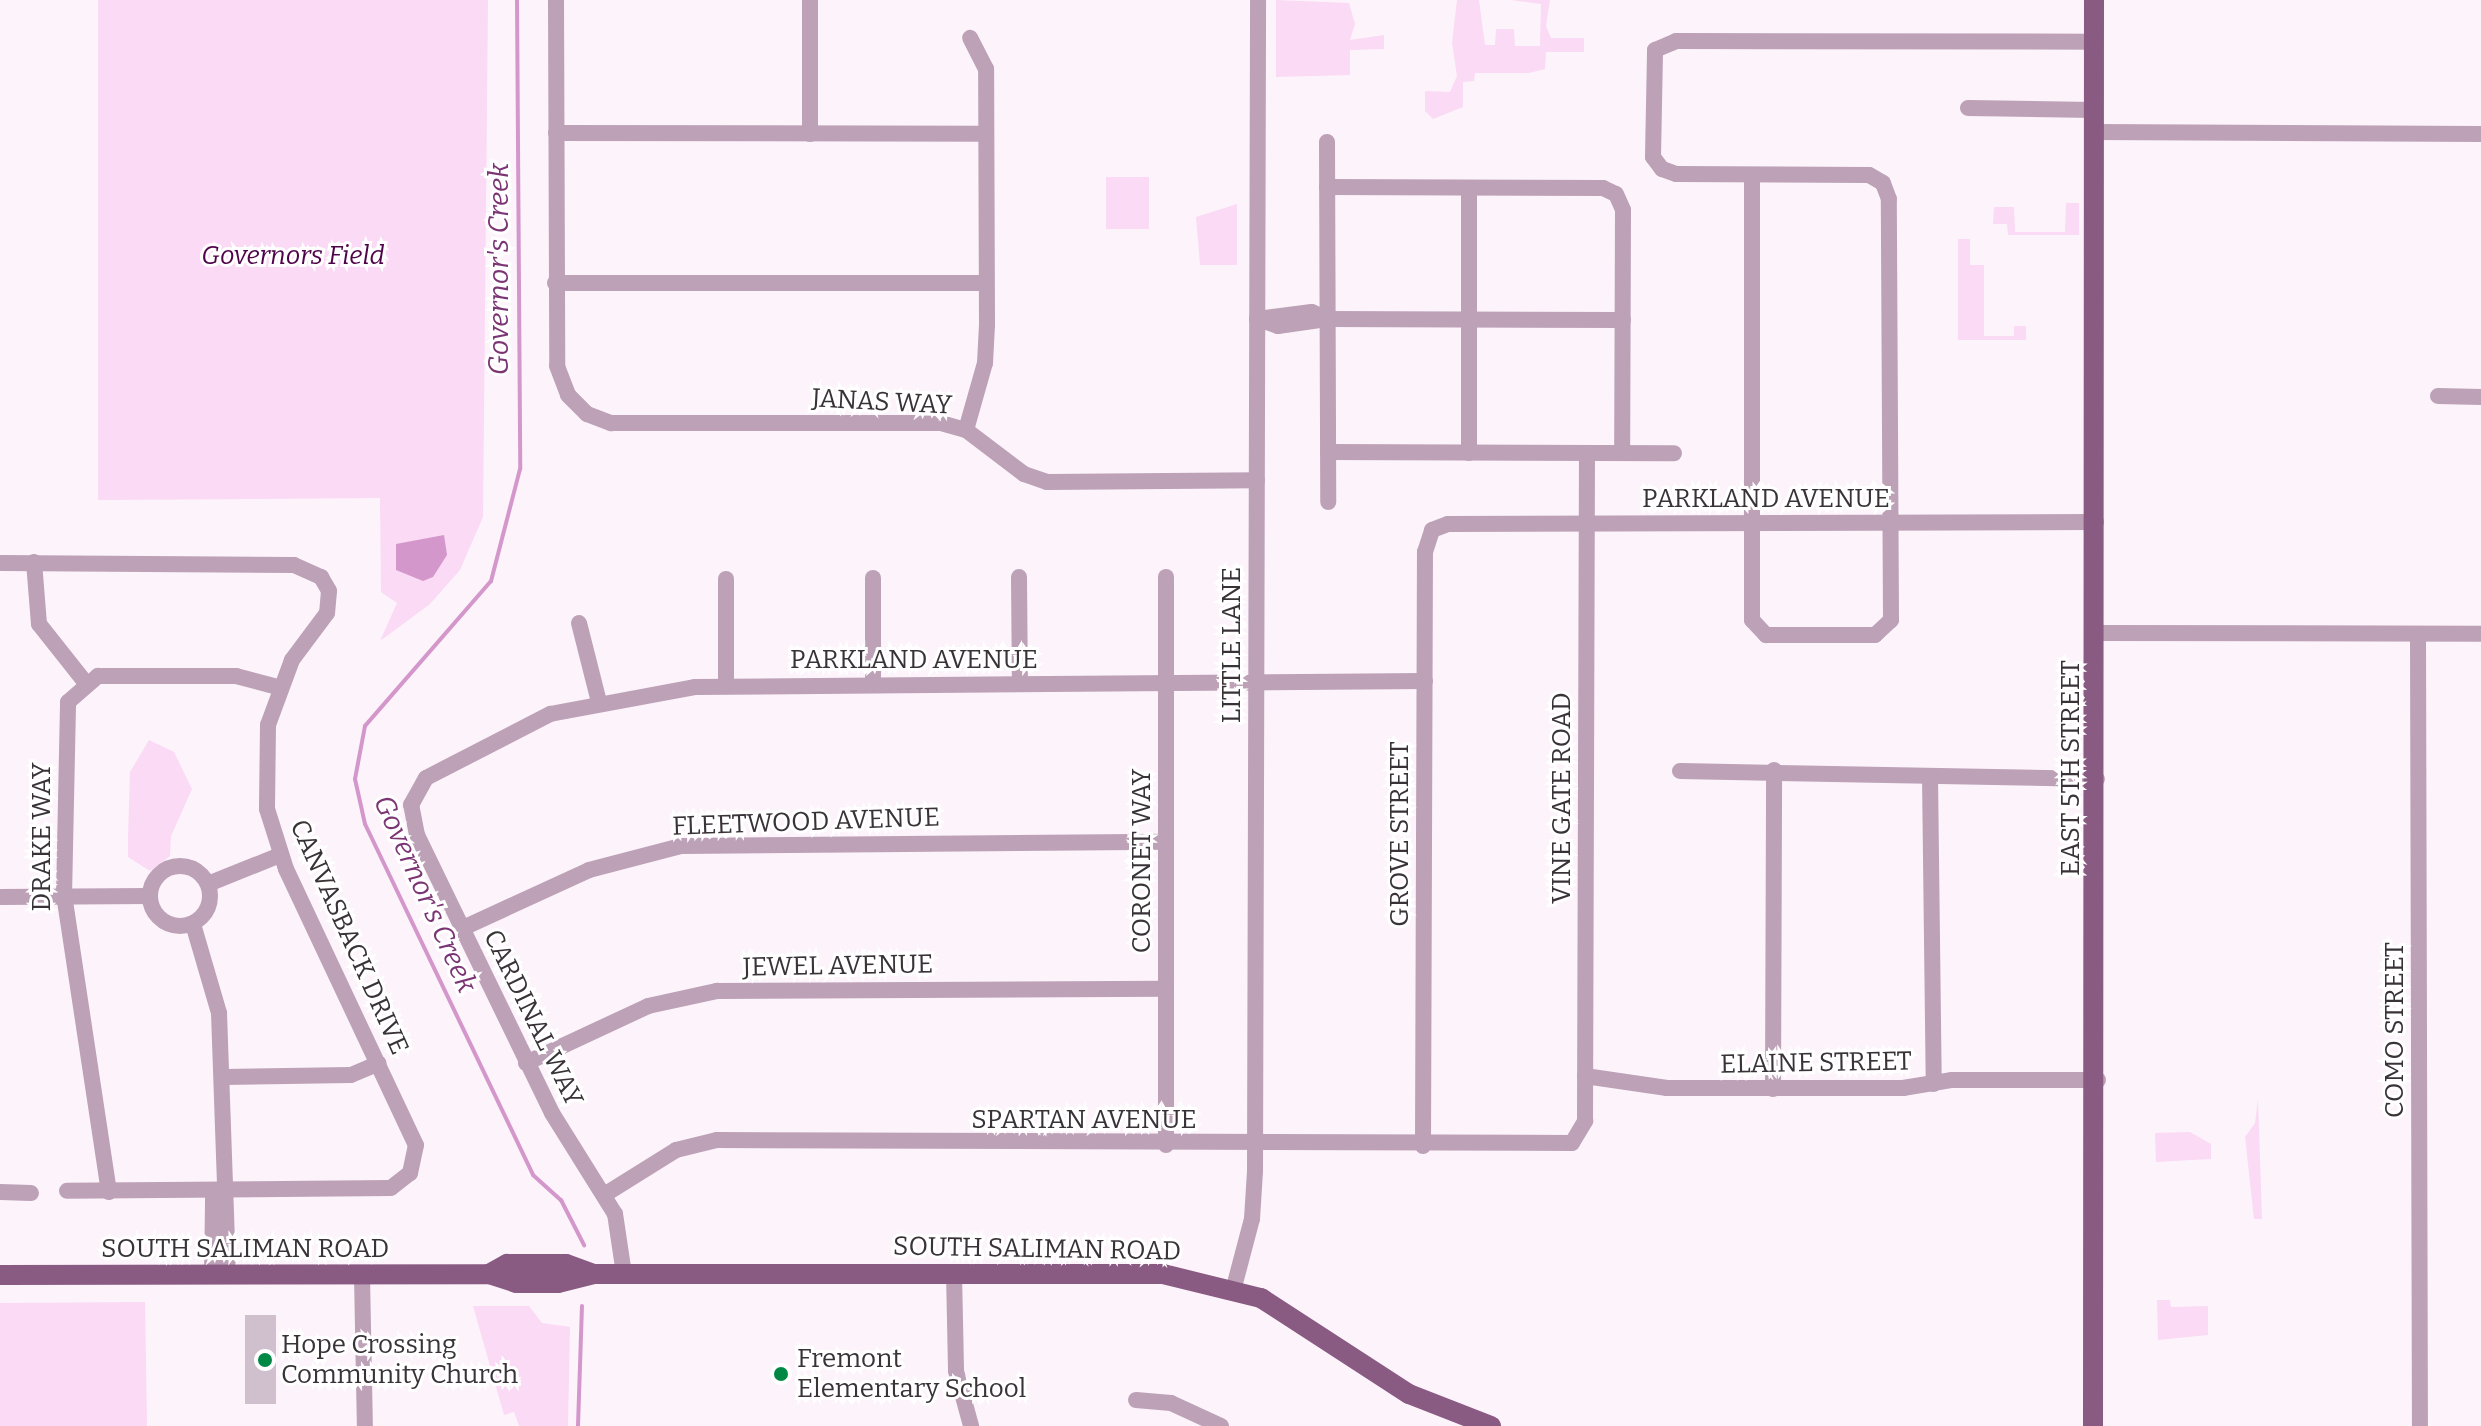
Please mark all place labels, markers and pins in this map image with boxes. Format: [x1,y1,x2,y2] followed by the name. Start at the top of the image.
[281,1329,518,1390] place label: Hope Crossing Community Church
[797,1343,1026,1404] place label: Fremont Elementary School
[256,1351,274,1369] marker: Hope Crossing Community Church
[772,1365,790,1383] marker: Fremont Elementary School

